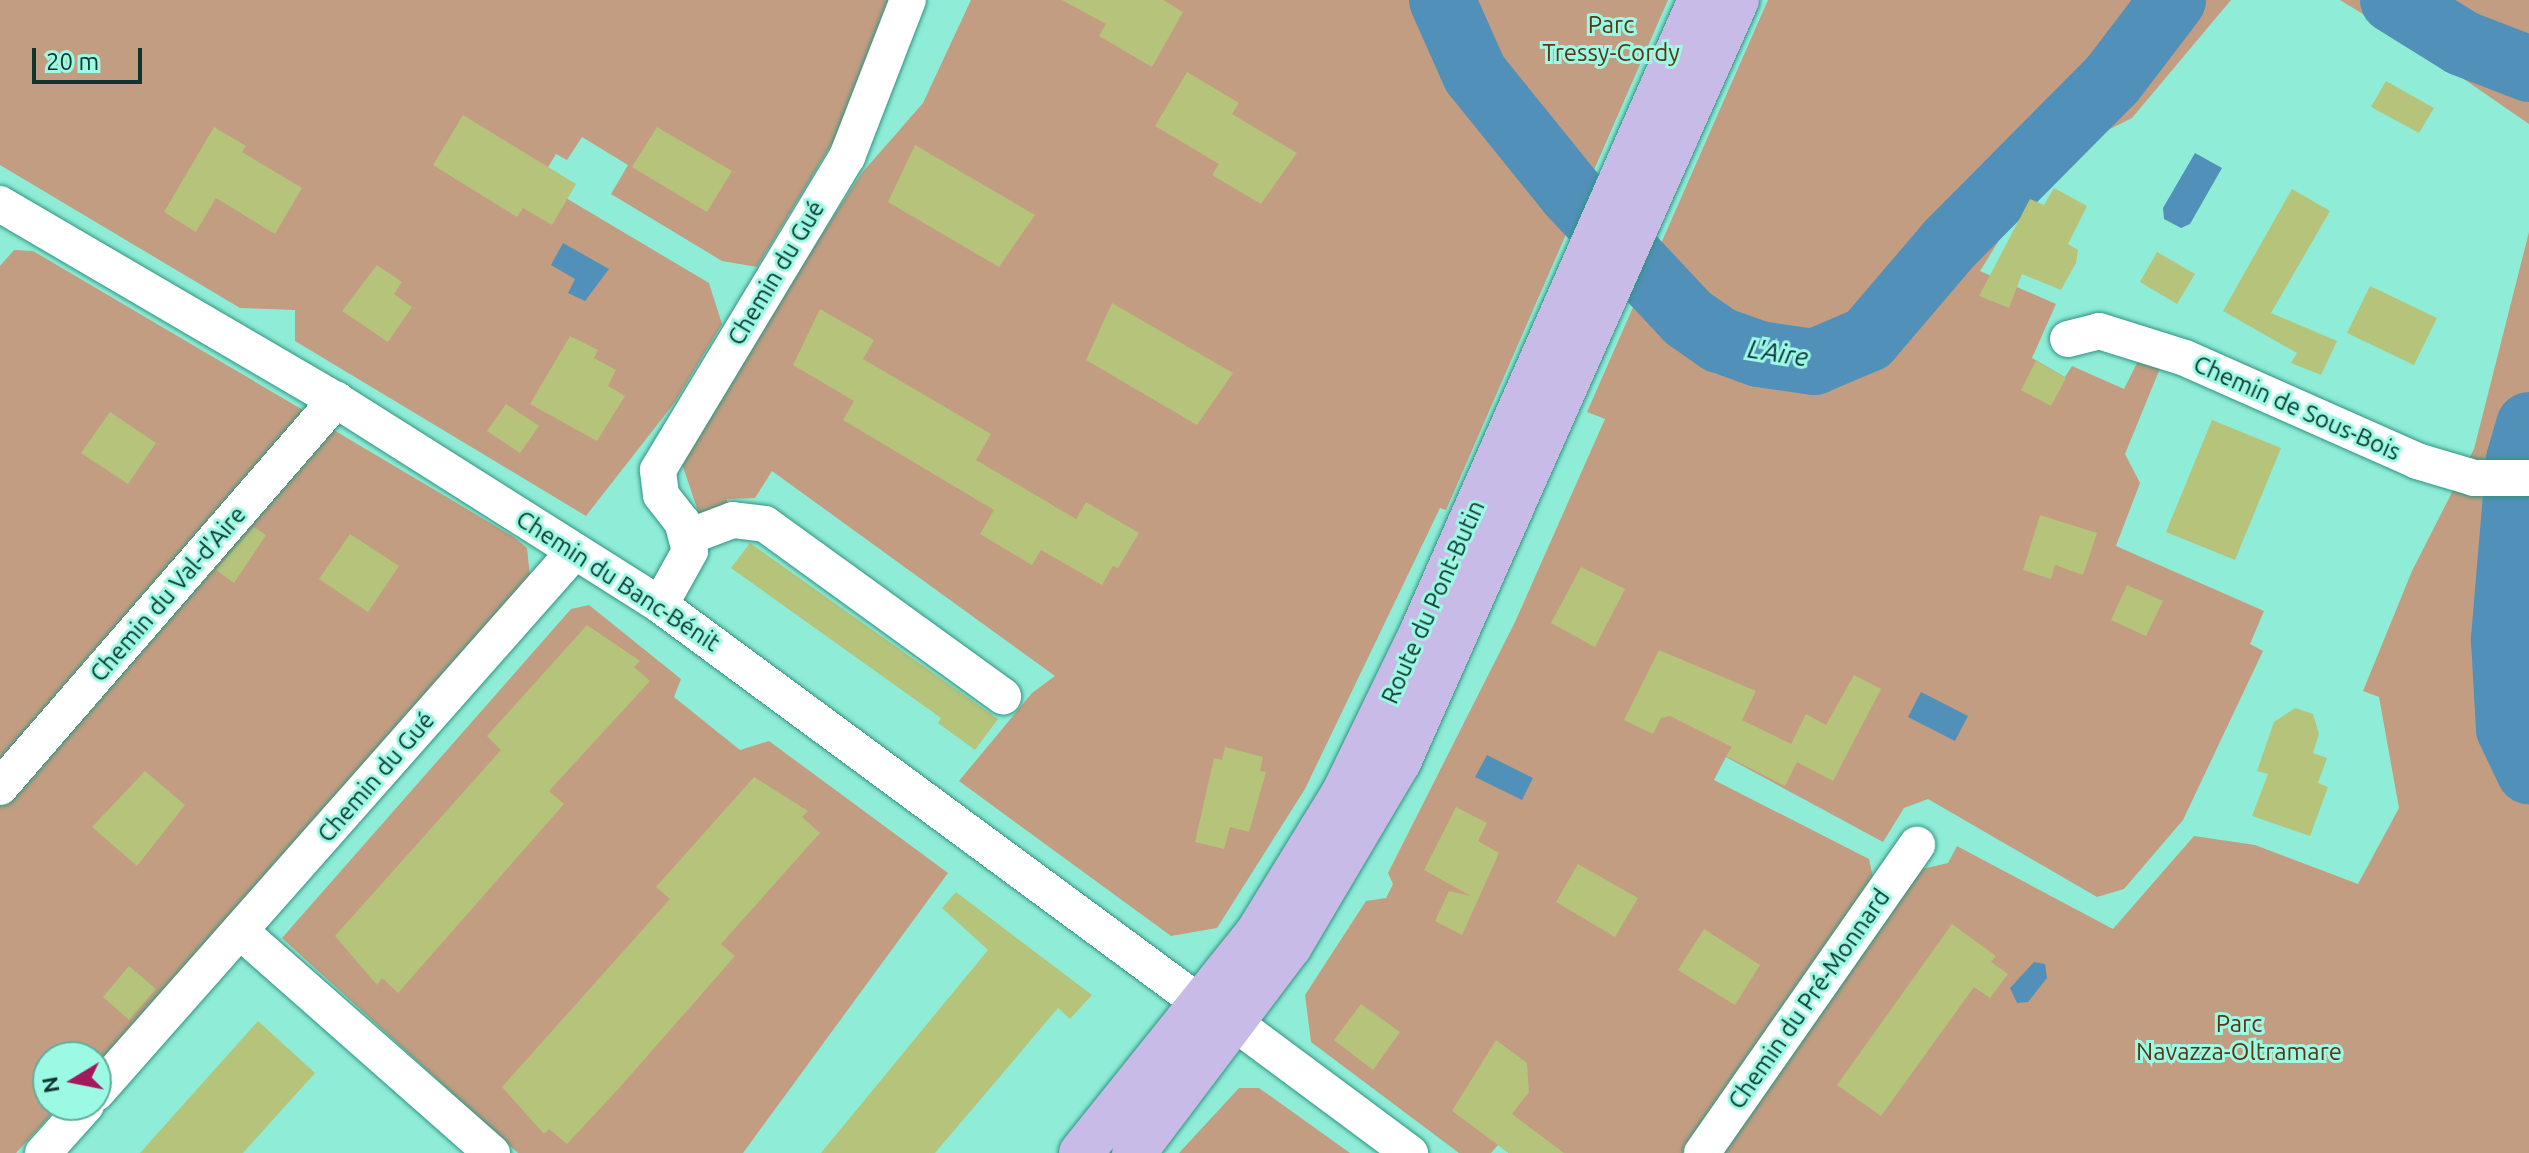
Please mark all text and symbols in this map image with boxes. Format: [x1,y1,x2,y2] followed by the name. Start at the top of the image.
[1542,11,1680,67] park label: Parc Tressy-Cordy
[36,32,146,82] scale bar
[46,48,99,75] text: 20 m
[722,196,830,350] street label: Chemin du Gué
[1746,333,1810,373] water label: L'Aire
[2189,349,2405,467] street label: Chemin de Sous-Bois
[1375,496,1491,708] street label: Route du Pont-Butin
[84,500,252,688] street label: Chemin du Val-d'Aire
[511,504,725,658] street label: Chemin du Banc-Bénit
[311,706,441,848] street label: Chemin du Gué
[1722,883,1896,1115] street label: Chemin du Pré-Monnard
[2136,1010,2342,1066] park label: Parc Navazza-Oltramare
[32,1041,112,1121] north arrow
[36,1075,64,1095] text: N

